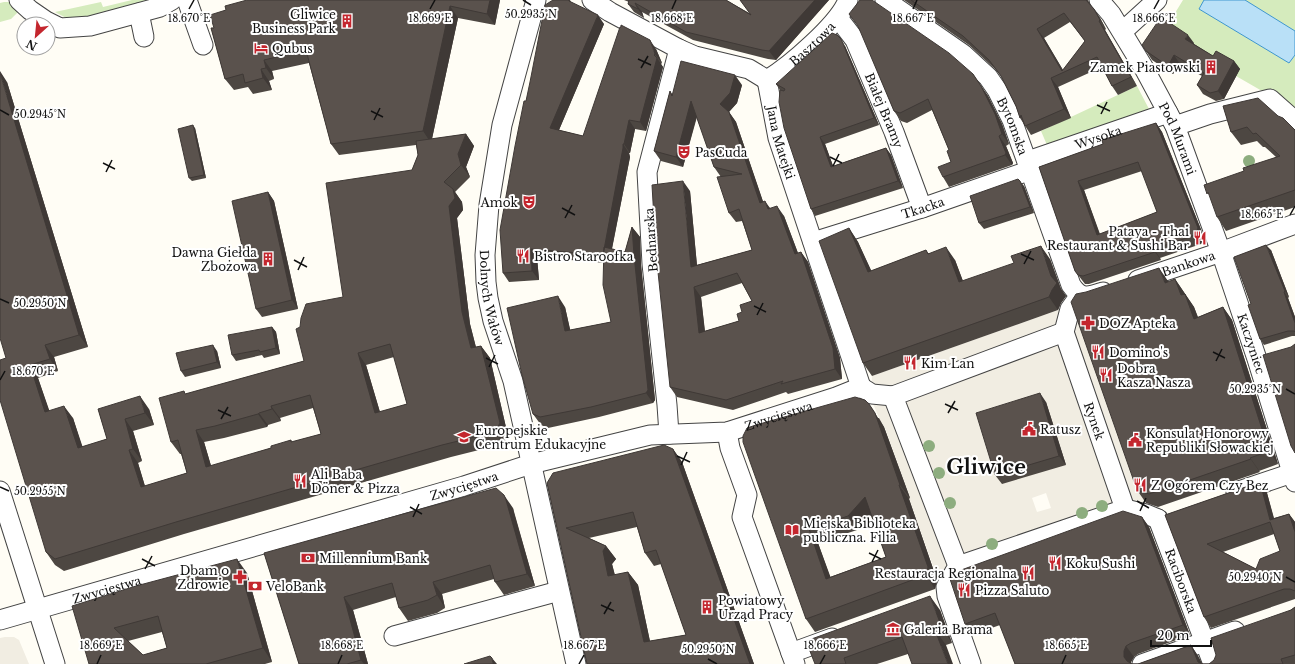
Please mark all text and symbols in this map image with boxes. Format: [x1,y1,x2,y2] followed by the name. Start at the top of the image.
[252,7,337,36] place label: Gliwice Business Park
[505,8,557,21] text: 50.2935°N
[168,12,210,25] text: 18.670°E
[408,12,452,25] text: 18.669°E
[651,12,693,25] text: 18.668°E
[892,12,934,25] text: 18.667°E
[1132,12,1176,25] text: 18.666°E
[339,13,355,29] building icon: Gliwice Business Park
[16,16,56,56] north arrow
[786,18,838,69] street label: Basztowa
[23,36,39,53] text: N
[253,40,269,56] hotel icon: Qubus
[272,41,313,56] place label: Qubus
[1203,59,1219,75] building icon: Zamek Piastowski
[1090,60,1200,75] place label: Zamek Piastowski
[862,70,907,150] street label: Białej Bramy
[994,94,1031,157] street label: Bytomska
[1156,99,1200,177] street label: Pod Murami
[764,102,799,181] street label: Jana Matejki
[14,108,66,121] text: 50.2945°N
[1072,122,1124,152] street label: Wysoka
[676,144,692,160] theatre icon: PasCuda
[695,145,748,160] place label: PasCuda
[899,193,946,221] street label: Tkacka
[521,194,537,210] theatre icon: Amok
[480,195,519,210] place label: Amok
[641,207,661,273] street label: Bednarska
[1241,208,1283,221] text: 18.665°E
[1047,224,1189,253] place label: Pataya - Thai Restaurant & Sushi Bar
[1192,230,1208,246] restaurant icon: Pataya - Thai Restaurant & Sushi Bar
[172,245,257,274] place label: Dawna Giełda Zbożowa
[1160,247,1217,279] street label: Bankowa
[515,248,531,264] restaurant icon: Bistro Staroofka
[477,249,508,348] street label: Dolnych Wałów
[534,249,634,264] place label: Bistro Staroofka
[260,251,276,267] building icon: Dawna Giełda Zbożowa
[13,297,67,310] text: 50.2950°N
[1235,311,1269,376] street label: Kaczyniec
[1080,315,1096,331] pharmacy icon: DOZ Apteka
[1099,316,1176,331] place label: DOZ Apteka
[1090,344,1106,360] restaurant icon: Domino's
[1109,345,1168,360] place label: Domino's
[902,355,918,371] restaurant icon: Kim Lan
[921,356,974,371] place label: Kim Lan
[1117,361,1191,390] place label: Dobra Kasza Nasza
[12,365,54,378] text: 18.670°E
[1098,367,1114,383] restaurant icon: Dobra Kasza Nasza
[1229,383,1281,396] text: 50.2935°N
[742,397,815,433] street label: Zwycięstwa
[1081,400,1108,442] street label: Rynek
[1021,421,1037,437] public building icon: Ratusz
[1040,422,1081,437] place label: Ratusz
[475,423,606,452] place label: Europejskie Centrum Edukacyjne
[1146,426,1274,455] place label: Konsulat Honorowy Republiki Słowackiej
[456,429,472,445] school or university icon: Europejskie Centrum Edukacyjne
[1127,432,1143,448] public building icon: Konsulat Honorowy Republiki Słowackiej
[946,455,1026,479] district label: Gliwice
[310,467,400,496] place label: Ali Baba Döner & Pizza
[428,468,500,503] street label: Zwycięstwa
[292,473,308,489] restaurant icon: Ali Baba Döner & Pizza
[1132,477,1148,493] restaurant icon: Z Ogórem Czy Bez
[1151,478,1269,493] place label: Z Ogórem Czy Bez
[14,485,66,498] text: 50.2955°N
[803,516,916,545] place label: Miejska Biblioteka publiczna. Filia
[784,522,800,538] library icon: Miejska Biblioteka publiczna. Filia
[1162,546,1201,615] street label: Raciborska
[300,550,316,566] bank icon: Millennium Bank
[319,551,428,566] place label: Millennium Bank
[1047,555,1063,571] restaurant icon: Koku Sushi
[1066,556,1135,571] place label: Koku Sushi
[177,563,229,592] place label: Dbam o Zdrowie
[1020,565,1036,581] restaurant icon: Restauracja Regionalna
[875,566,1017,581] place label: Restauracja Regionalna
[232,569,248,585] pharmacy icon: Dbam o Zdrowie
[1228,571,1282,584] text: 50.2940°N
[71,572,143,606] street label: Zwycięstwa
[247,578,263,594] bank icon: VeloBank
[265,579,325,594] place label: VeloBank
[956,582,972,598] restaurant icon: Pizza Saluto
[975,583,1050,598] place label: Pizza Saluto
[718,593,794,622] place label: Powiatowy Urząd Pracy
[699,599,715,615] building icon: Powiatowy Urząd Pracy
[885,621,901,637] museum icon: Galeria Brama
[904,622,993,637] place label: Galeria Brama
[1151,622,1211,648] scale bar
[1157,628,1189,643] text: 20 m
[79,639,123,652] text: 18.669°E
[321,639,363,652] text: 18.668°E
[563,639,605,652] text: 18.667°E
[803,639,847,652] text: 18.666°E
[1045,639,1087,652] text: 18.665°E
[681,643,735,656] text: 50.2950°N

